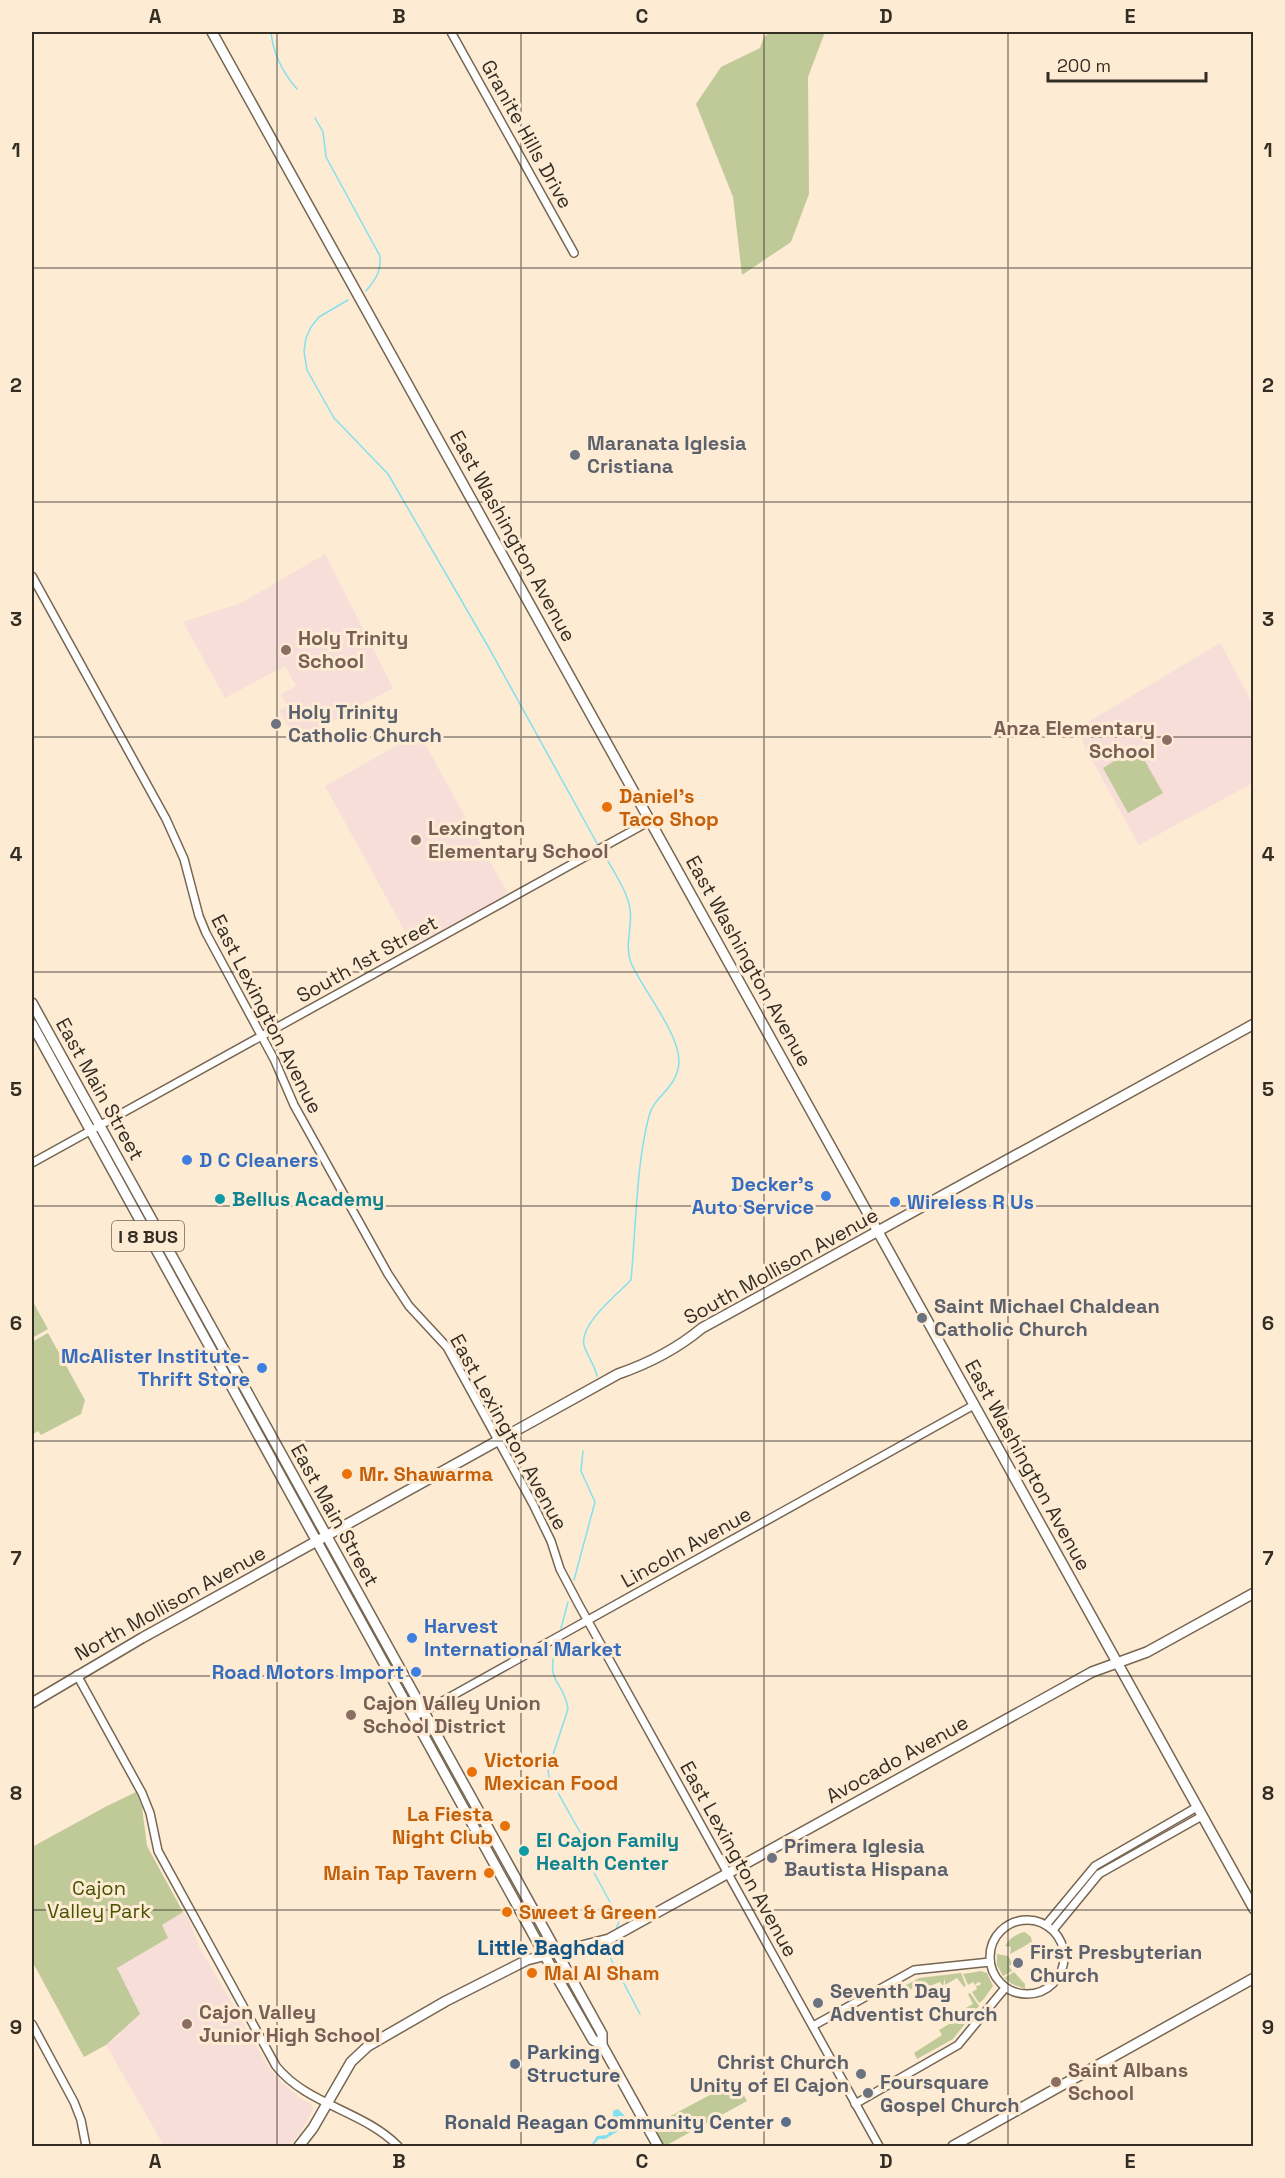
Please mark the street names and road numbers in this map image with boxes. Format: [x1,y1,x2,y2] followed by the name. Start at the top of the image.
[475,55,579,213] street label: Granite Hills Drive
[444,426,582,646] street label: East Washington Avenue
[680,851,818,1071] street label: East Washington Avenue
[292,909,442,1009] street label: South 1st Street
[205,910,329,1118] street label: East Lexington Avenue
[50,1013,150,1165] street label: East Main Street
[679,1202,883,1330] street label: South Mollison Avenue
[112,1221,184,1251] road number: I 8 BUS
[444,1329,574,1535] street label: East Lexington Avenue
[959,1355,1097,1575] street label: East Washington Avenue
[285,1439,385,1591] street label: East Main Street
[616,1500,756,1594] street label: Lincoln Avenue
[70,1540,270,1666] street label: North Mollison Avenue
[821,1709,973,1809] street label: Avocado Avenue
[674,1756,804,1962] street label: East Lexington Avenue

